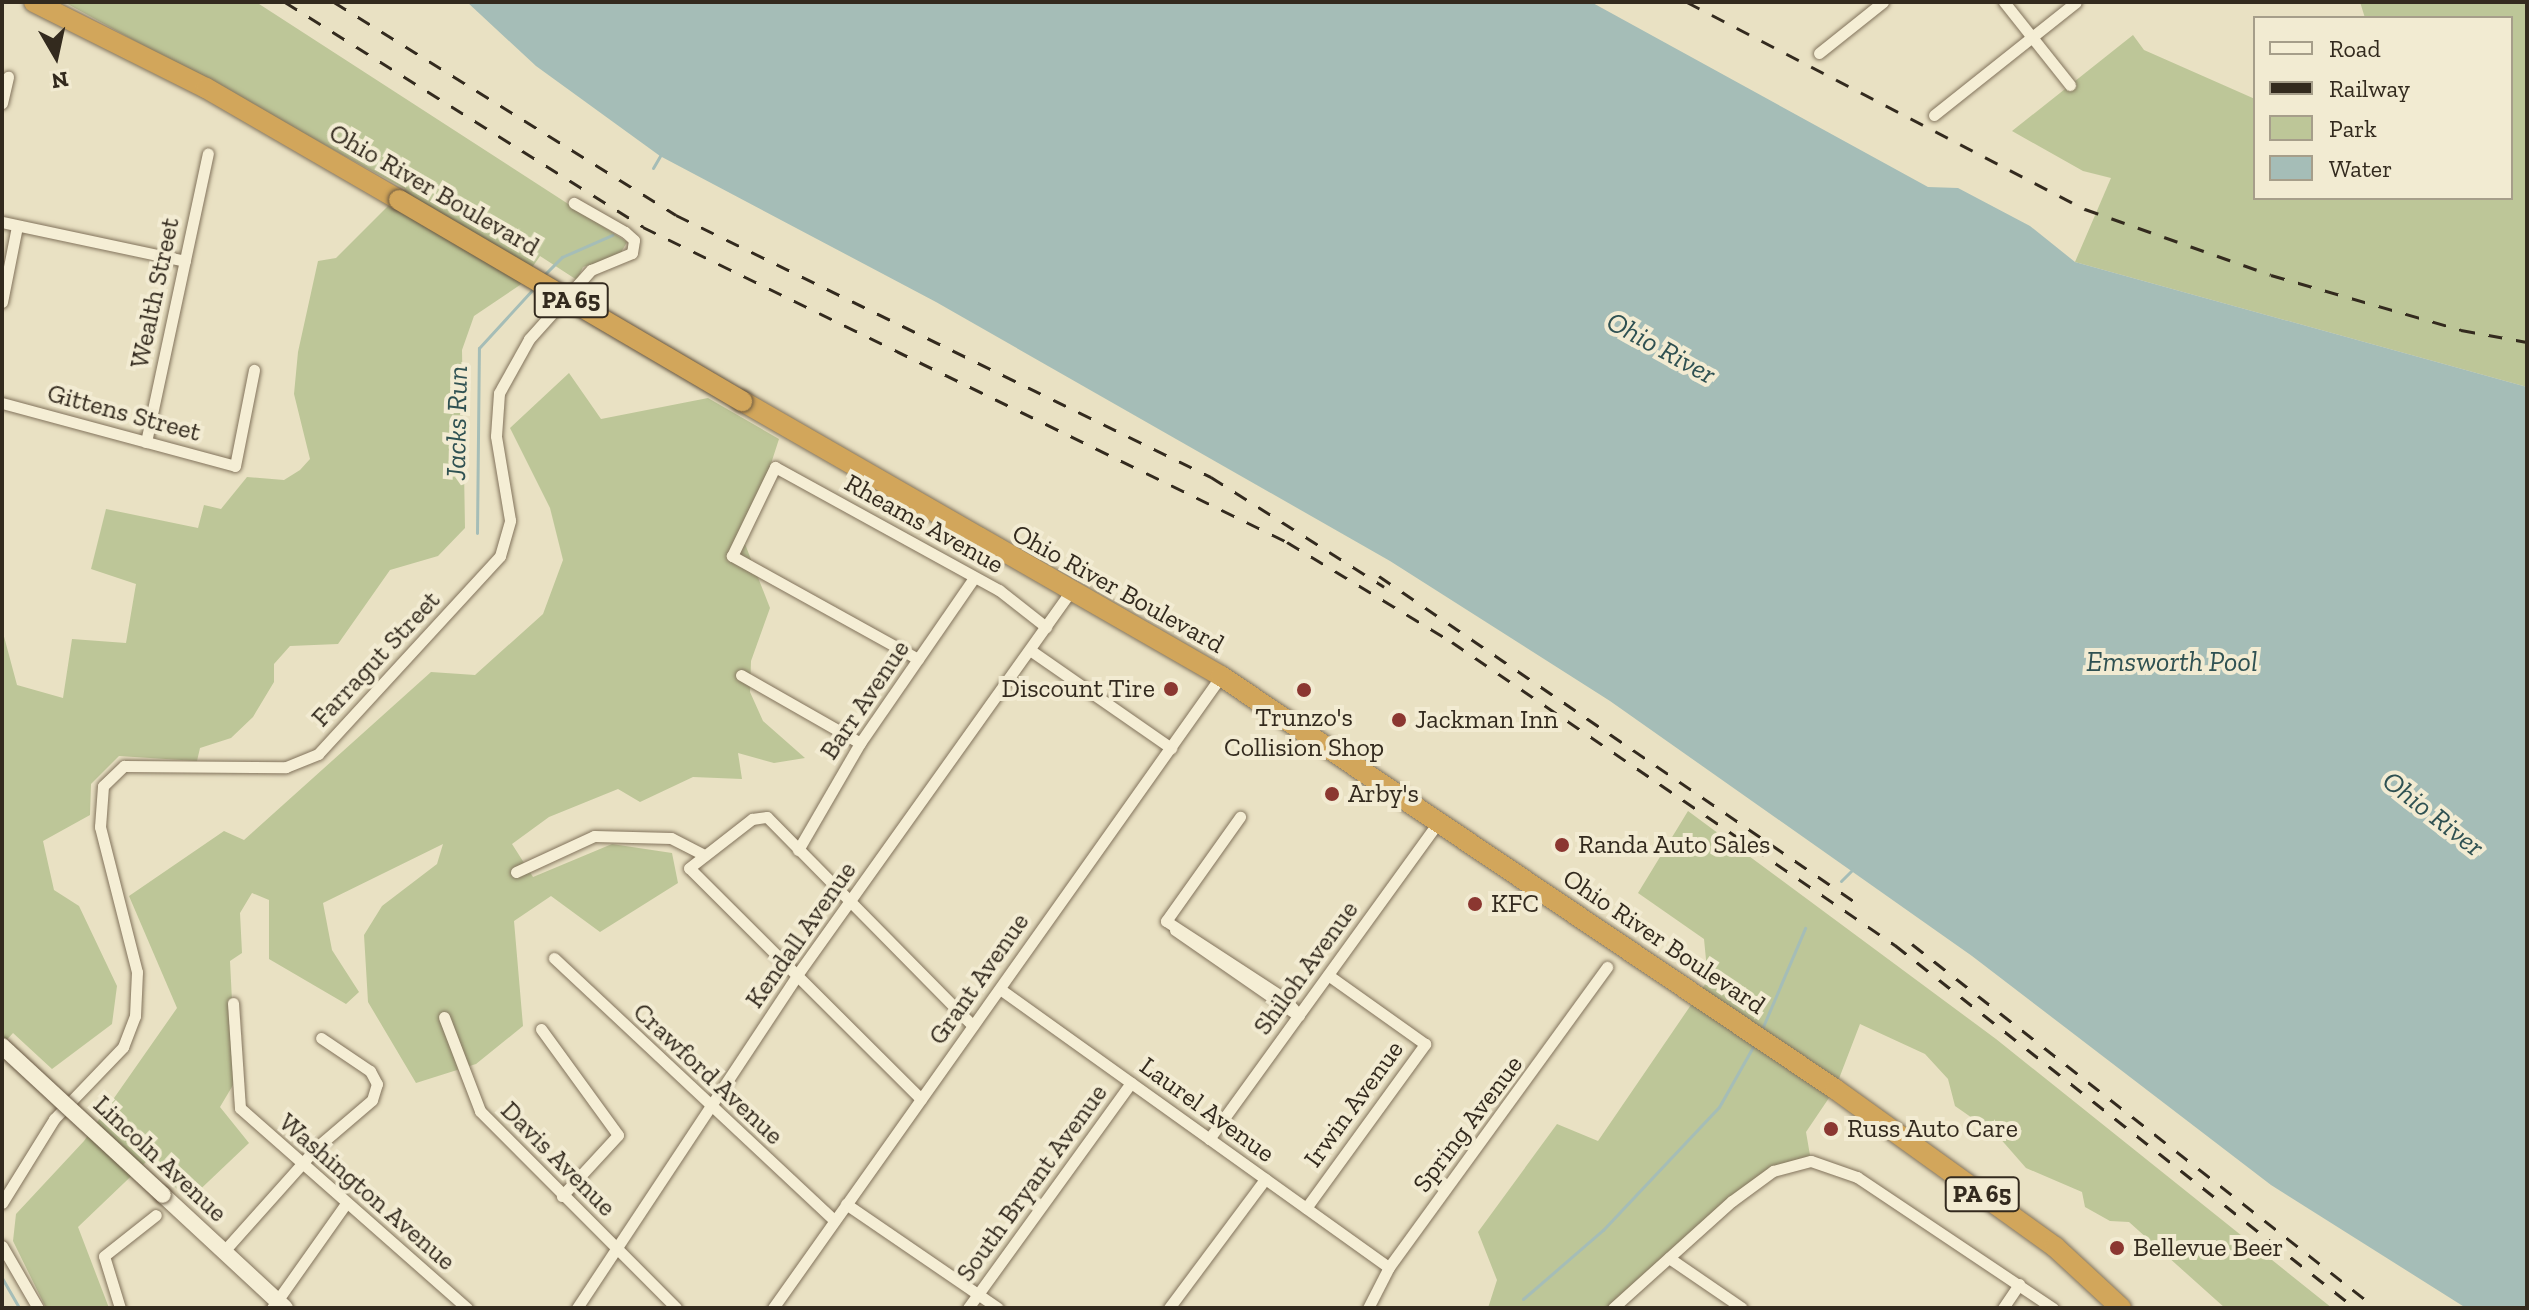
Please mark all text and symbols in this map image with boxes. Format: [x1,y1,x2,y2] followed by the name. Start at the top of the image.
[16,16,96,96] north arrow
[2253,16,2513,200] legend
[2329,34,2381,63] text: Road
[49,66,70,95] text: N
[2329,74,2410,103] text: Railway
[2329,114,2377,143] text: Park
[323,117,545,263] street label: Ohio River Boulevard
[2329,154,2392,183] text: Water
[124,215,186,371] street label: Wealth Street
[533,280,609,320] road number: PA 65
[1601,304,1721,392] water label: Ohio River
[439,365,475,481] water label: Jacks Run
[44,378,204,448] street label: Gittens Street
[839,467,1009,581] street label: Rheams Avenue
[1006,518,1230,660] street label: Ohio River Boulevard
[305,585,447,733] street label: Farragut Street
[813,634,917,766] street label: Barr Avenue
[2086,645,2258,679] water label: Emsworth Pool
[1001,673,1155,705] place label: Discount Tire
[1162,680,1180,698] marker: Discount Tire
[1295,681,1313,699] marker: Trunzo's Collision Shop
[1224,702,1384,764] place label: Trunzo's Collision Shop
[1415,704,1558,736] place label: Jackman Inn
[1390,711,1408,729] marker: Jackman Inn
[2376,764,2490,864] water label: Ohio River
[1348,778,1419,810] place label: Arby's
[1323,785,1341,803] marker: Arby's
[1578,829,1771,861] place label: Randa Auto Sales
[1553,836,1571,854] marker: Randa Auto Sales
[739,856,863,1014] street label: Kendall Avenue
[1557,863,1771,1021] street label: Ohio River Boulevard
[1491,888,1539,920] place label: KFC
[1247,895,1365,1041] street label: Shiloh Avenue
[1466,895,1484,913] marker: KFC
[922,907,1036,1051] street label: Grant Avenue
[626,996,790,1152] street label: Crawford Avenue
[1297,1034,1411,1174] street label: Irwin Avenue
[1406,1049,1530,1199] street label: Spring Avenue
[1133,1050,1281,1170] street label: Laurel Avenue
[950,1078,1114,1288] street label: South Bryant Avenue
[87,1089,233,1229] street label: Lincoln Avenue
[494,1095,622,1223] street label: Davis Avenue
[272,1107,462,1277] street label: Washington Avenue
[1847,1113,2019,1145] place label: Russ Auto Care
[1822,1120,1840,1138] marker: Russ Auto Care
[1944,1174,2020,1214] road number: PA 65
[2133,1232,2284,1264] place label: Bellevue Beer
[2108,1239,2126,1257] marker: Bellevue Beer

